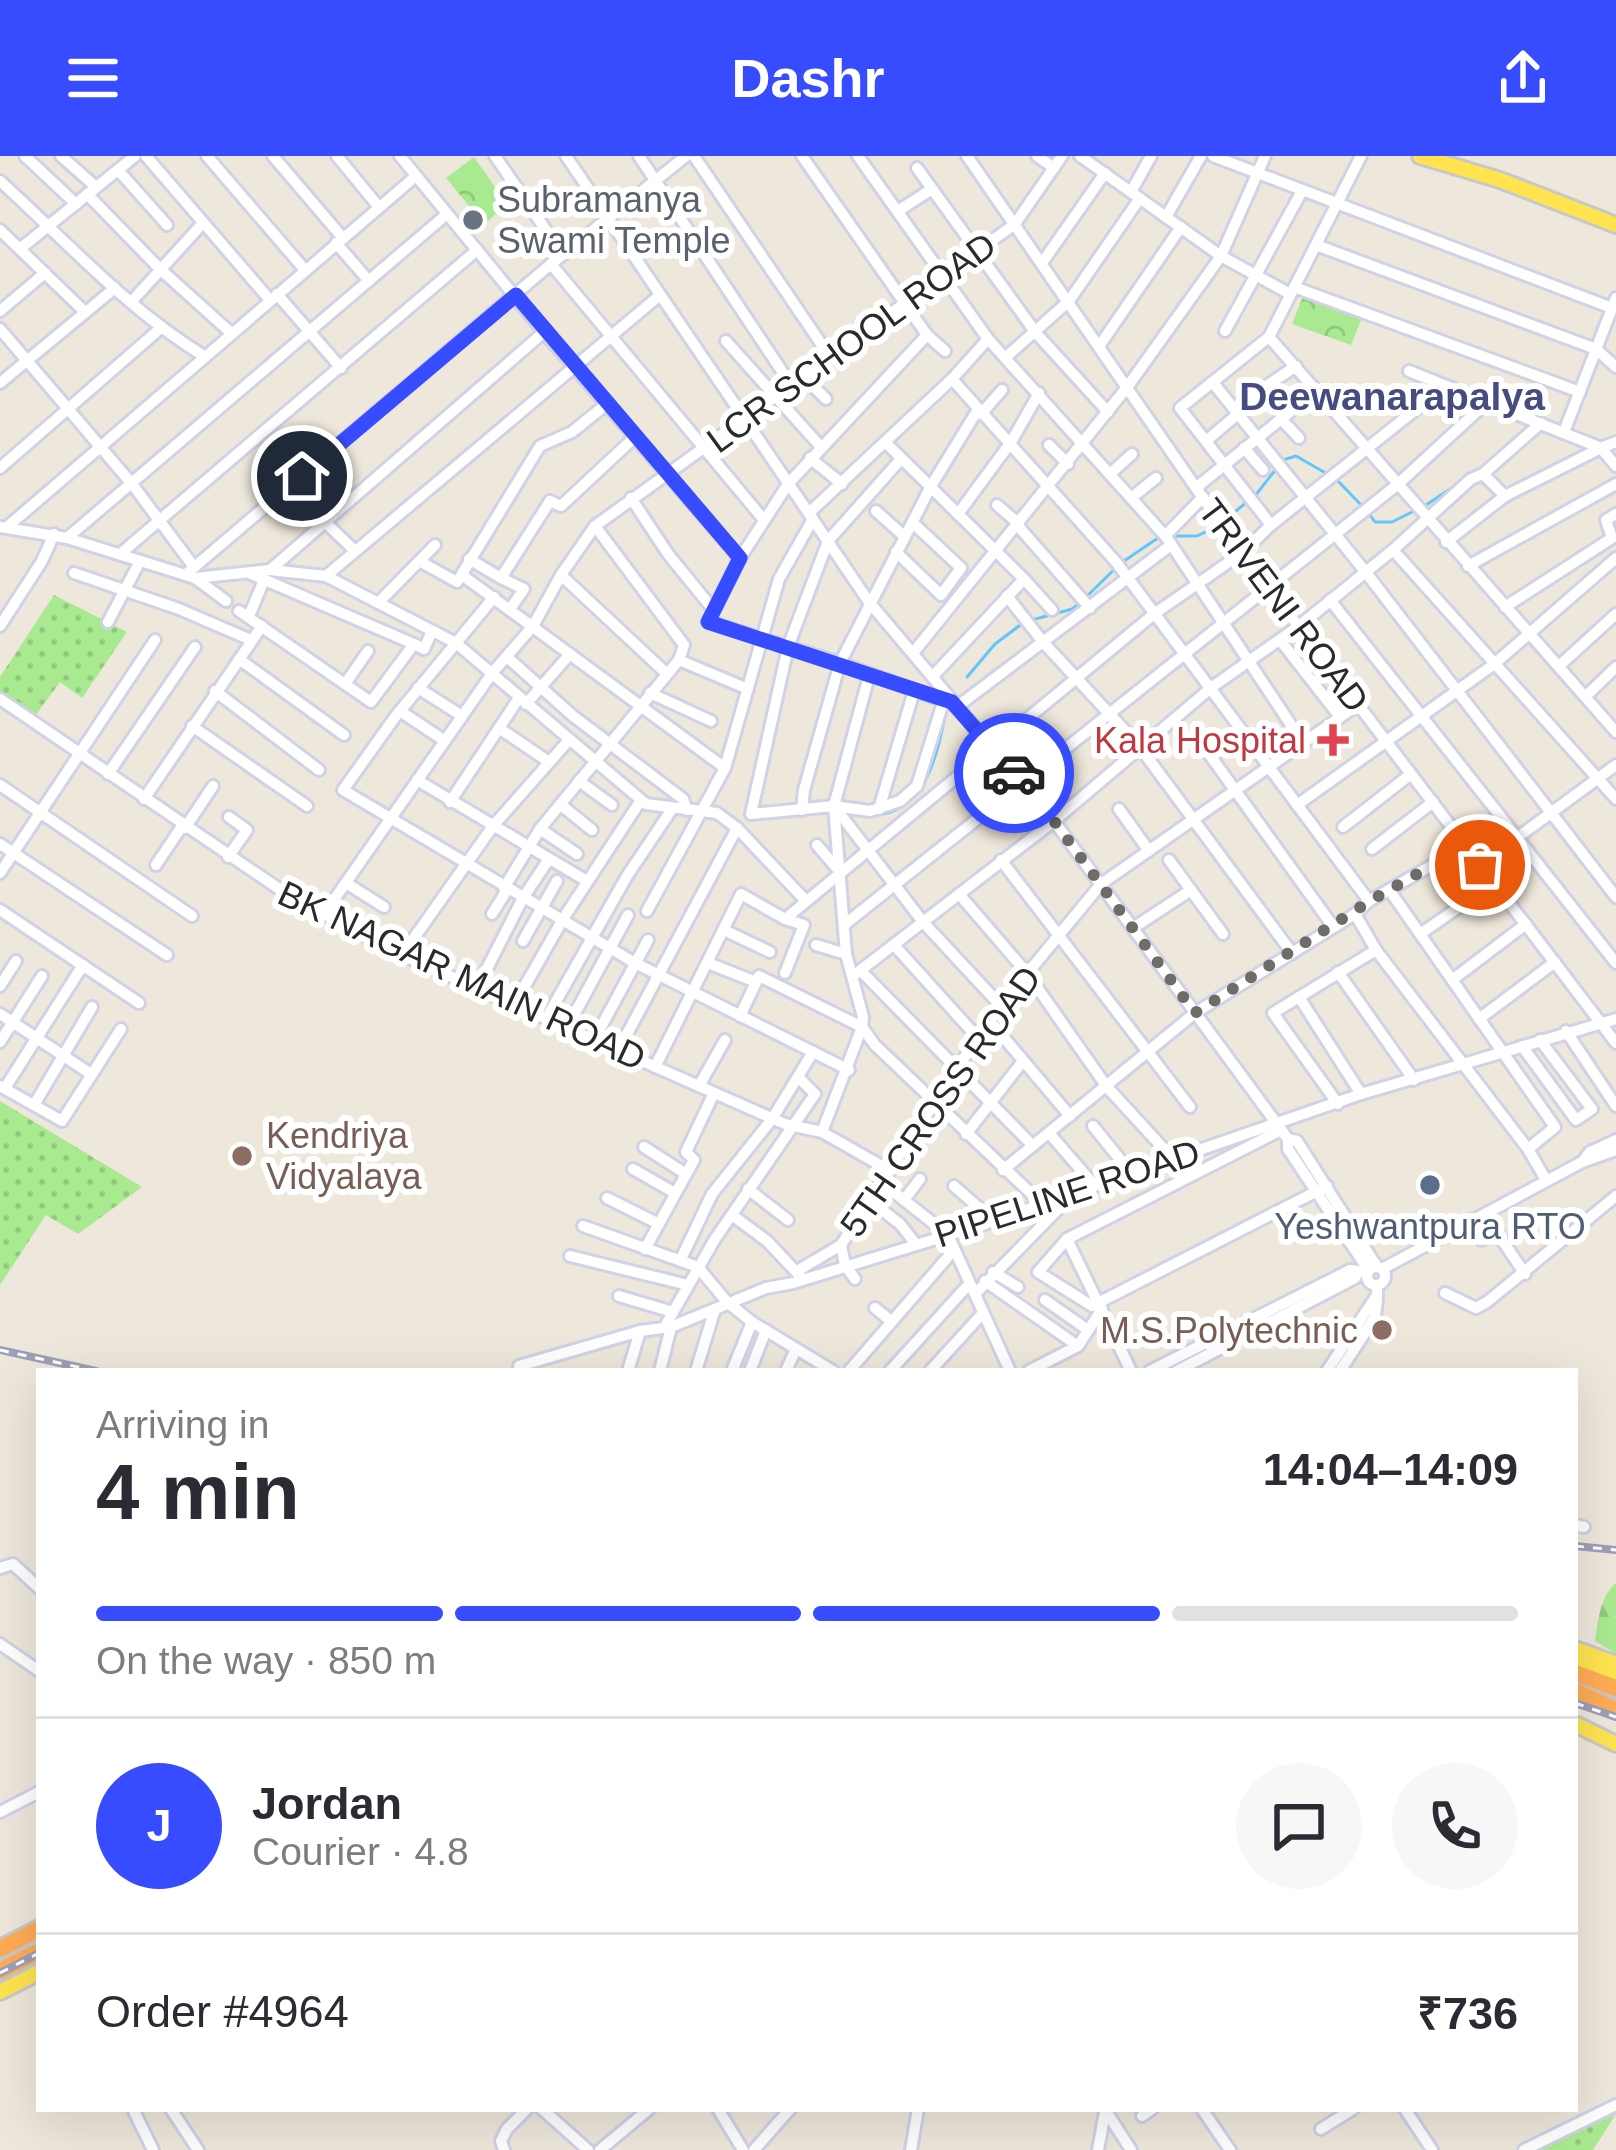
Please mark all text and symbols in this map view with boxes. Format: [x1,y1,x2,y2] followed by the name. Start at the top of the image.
[60,45,126,111] icon: menu
[1490,45,1556,111] icon: share
[731,48,885,108] text: Dashr
[497,179,730,261] place label: Subramanya Swami Temple
[460,207,486,233] marker: Subramanya Swami Temple
[699,224,1004,461] street label: LCR SCHOOL ROAD
[1239,375,1545,418] district label: Deewanarapalya
[251,425,353,527] pin
[269,443,335,509] icon: home
[1190,491,1377,720] street label: TRIVENI ROAD
[954,713,1074,833] courier
[1094,720,1306,761] place label: Kala Hospital
[1317,724,1349,756] marker: Kala Hospital
[981,740,1047,806] icon: car
[1429,814,1531,916] pin
[1447,832,1513,898] icon: bag
[272,872,652,1079] street label: BK NAGAR MAIN ROAD
[832,958,1049,1244] street label: 5TH CROSS ROAD
[266,1115,422,1197] place label: Kendriya Vidyalaya
[930,1131,1205,1256] street label: PIPELINE ROAD
[229,1143,255,1169] marker: Kendriya Vidyalaya
[1417,1172,1443,1198] marker: Yeshwantpura RTO
[1274,1206,1586,1247] place label: Yeshwantpura RTO
[1100,1310,1358,1351] place label: M.S.Polytechnic
[1369,1317,1395,1343] marker: M.S.Polytechnic
[96,1403,269,1446] text: Arriving in
[1263,1444,1518,1495] text: 14:04–14:09
[96,1448,300,1536] text: 4 min
[96,1639,436,1682] text: On the way · 850 m
[1236,1763,1362,1889] button: chat
[1392,1763,1518,1889] button: phone
[252,1778,402,1829] text: Jordan
[146,1800,172,1851] text: J
[252,1830,469,1873] text: Courier · 4.8
[96,1986,349,2037] text: Order #4964
[1417,1988,1518,2039] text: ₹736

